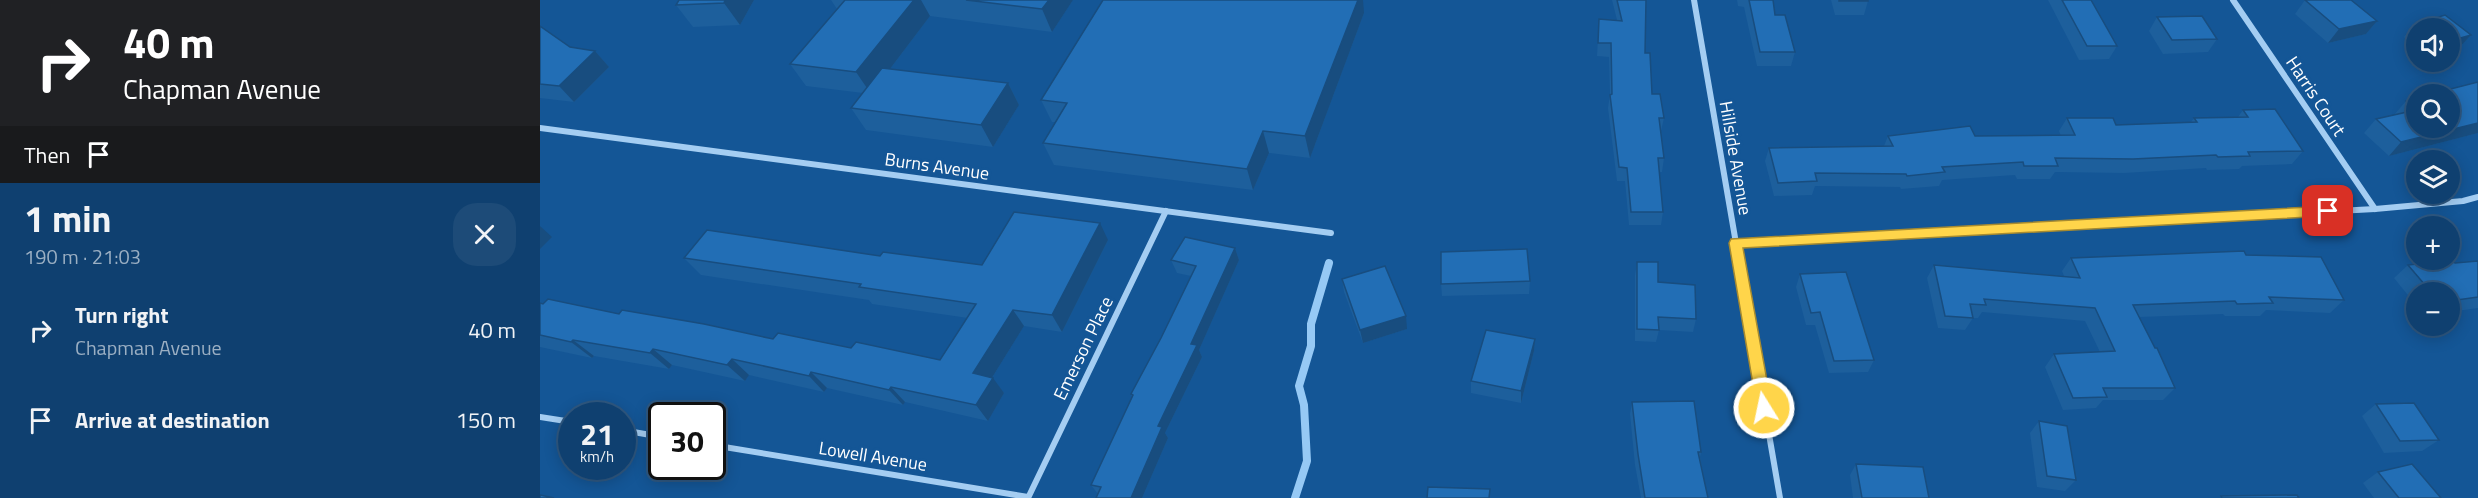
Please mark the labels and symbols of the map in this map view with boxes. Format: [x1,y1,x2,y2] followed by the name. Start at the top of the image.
[2279,51,2353,142] street label: Harris Court
[1713,99,1759,217] street label: Hillside Avenue
[883,145,991,187] street label: Burns Avenue
[2302,185,2353,236] pin
[1046,292,1120,404] street label: Emerson Place
[1732,376,1796,440] position arrow
[648,402,726,480] speed limit sign: 30
[817,434,929,478] street label: Lowell Avenue

